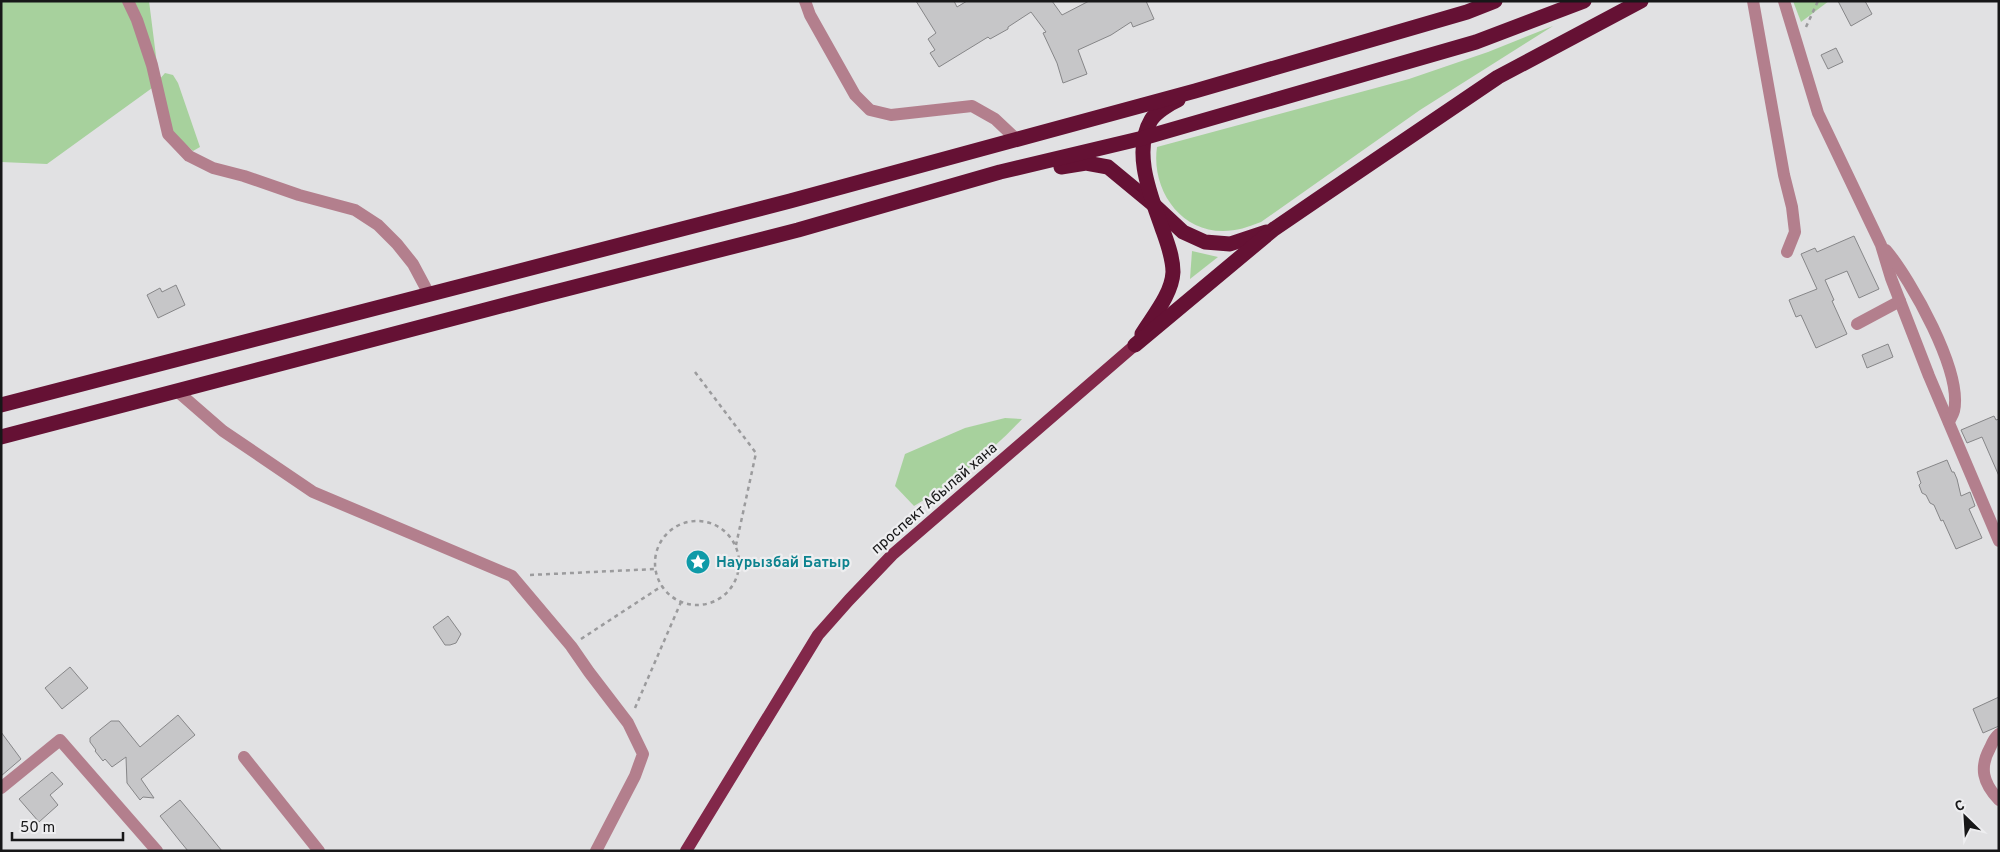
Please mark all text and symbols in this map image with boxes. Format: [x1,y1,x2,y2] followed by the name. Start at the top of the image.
[868,439,1002,559] street label: проспект Абылай хана
[685,549,711,575] place icon: Наурызбай Батыр
[716,554,850,573] place label: Наурызбай Батыр
[1940,792,1990,842] north arrow
[1952,797,1968,816] text: С
[12,810,124,842] scale bar
[20,819,55,838] text: 50 m

